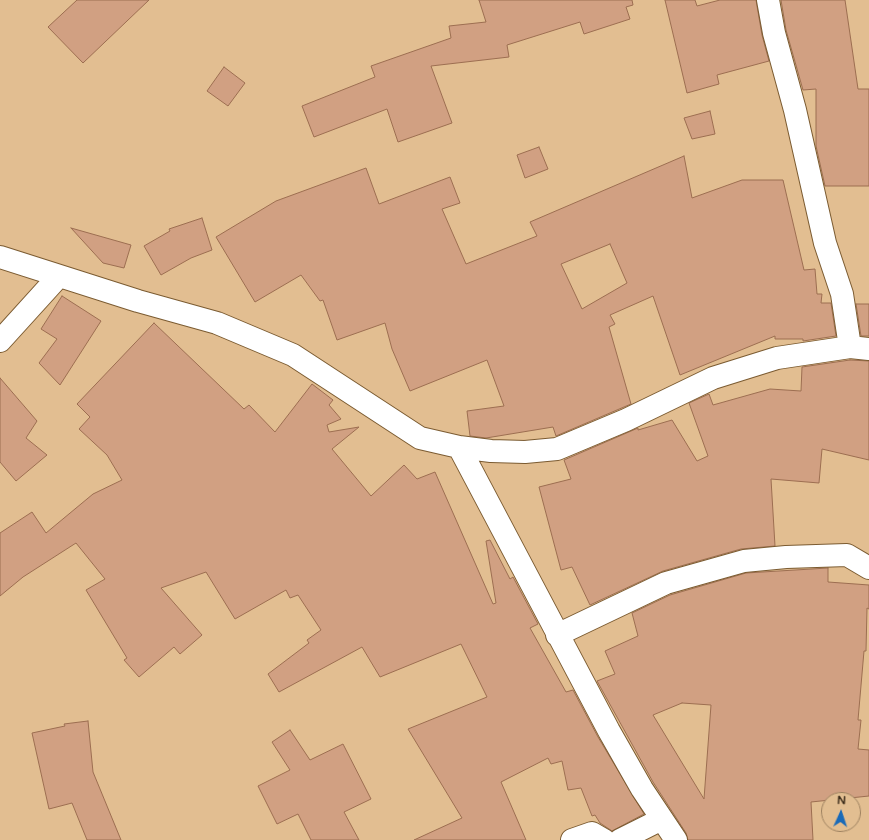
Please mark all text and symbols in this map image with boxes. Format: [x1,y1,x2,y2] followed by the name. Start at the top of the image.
[821,792,861,832] north arrow
[837,794,846,807] text: N

